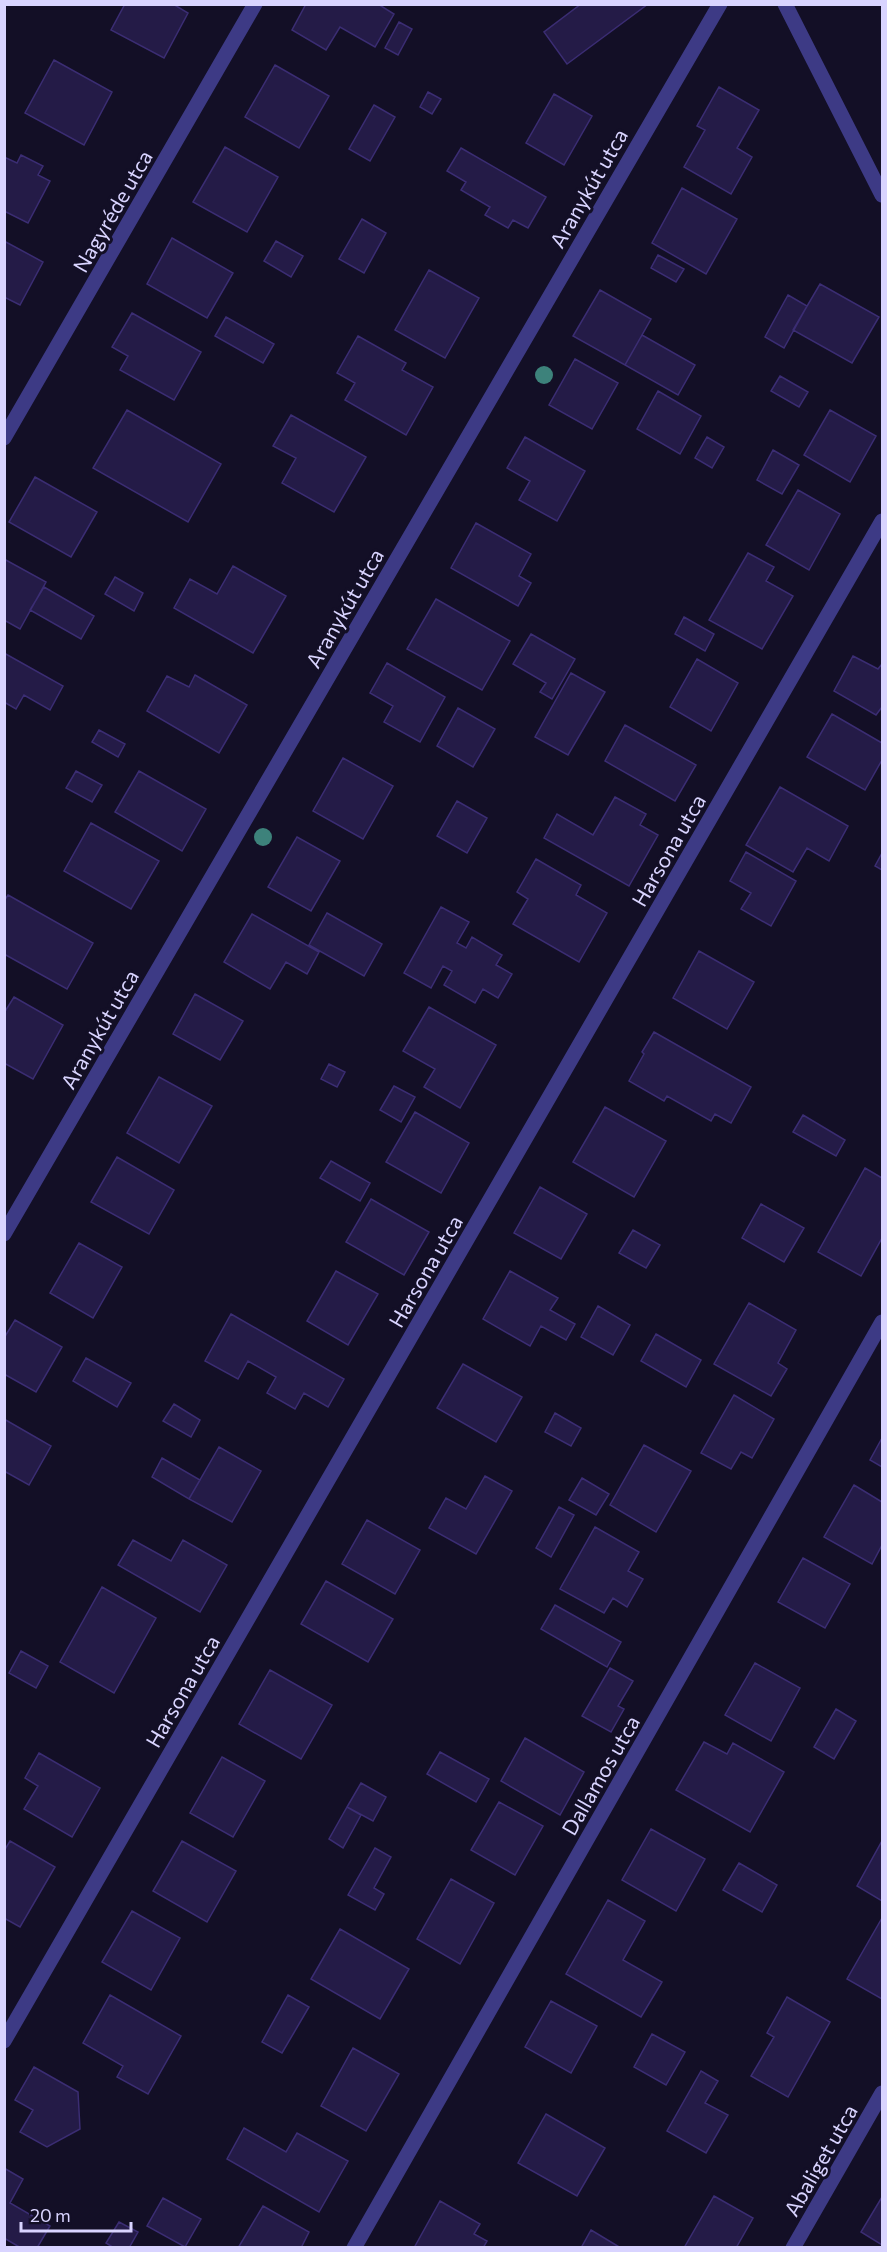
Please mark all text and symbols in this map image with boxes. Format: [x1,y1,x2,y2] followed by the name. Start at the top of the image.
[544,124,632,252] street label: Aranykút utca
[67,145,157,277] street label: Nagyréde utca
[300,544,388,672] street label: Aranykút utca
[626,789,710,911] street label: Harsona utca
[55,965,143,1093] street label: Aranykút utca
[383,1210,467,1332] street label: Harsona utca
[140,1630,224,1752] street label: Harsona utca
[556,1711,644,1839] street label: Dallamos utca
[778,2100,862,2220] street label: Abaliget utca
[21,2195,130,2233] scale bar
[30,2204,71,2226] text: 20 m

